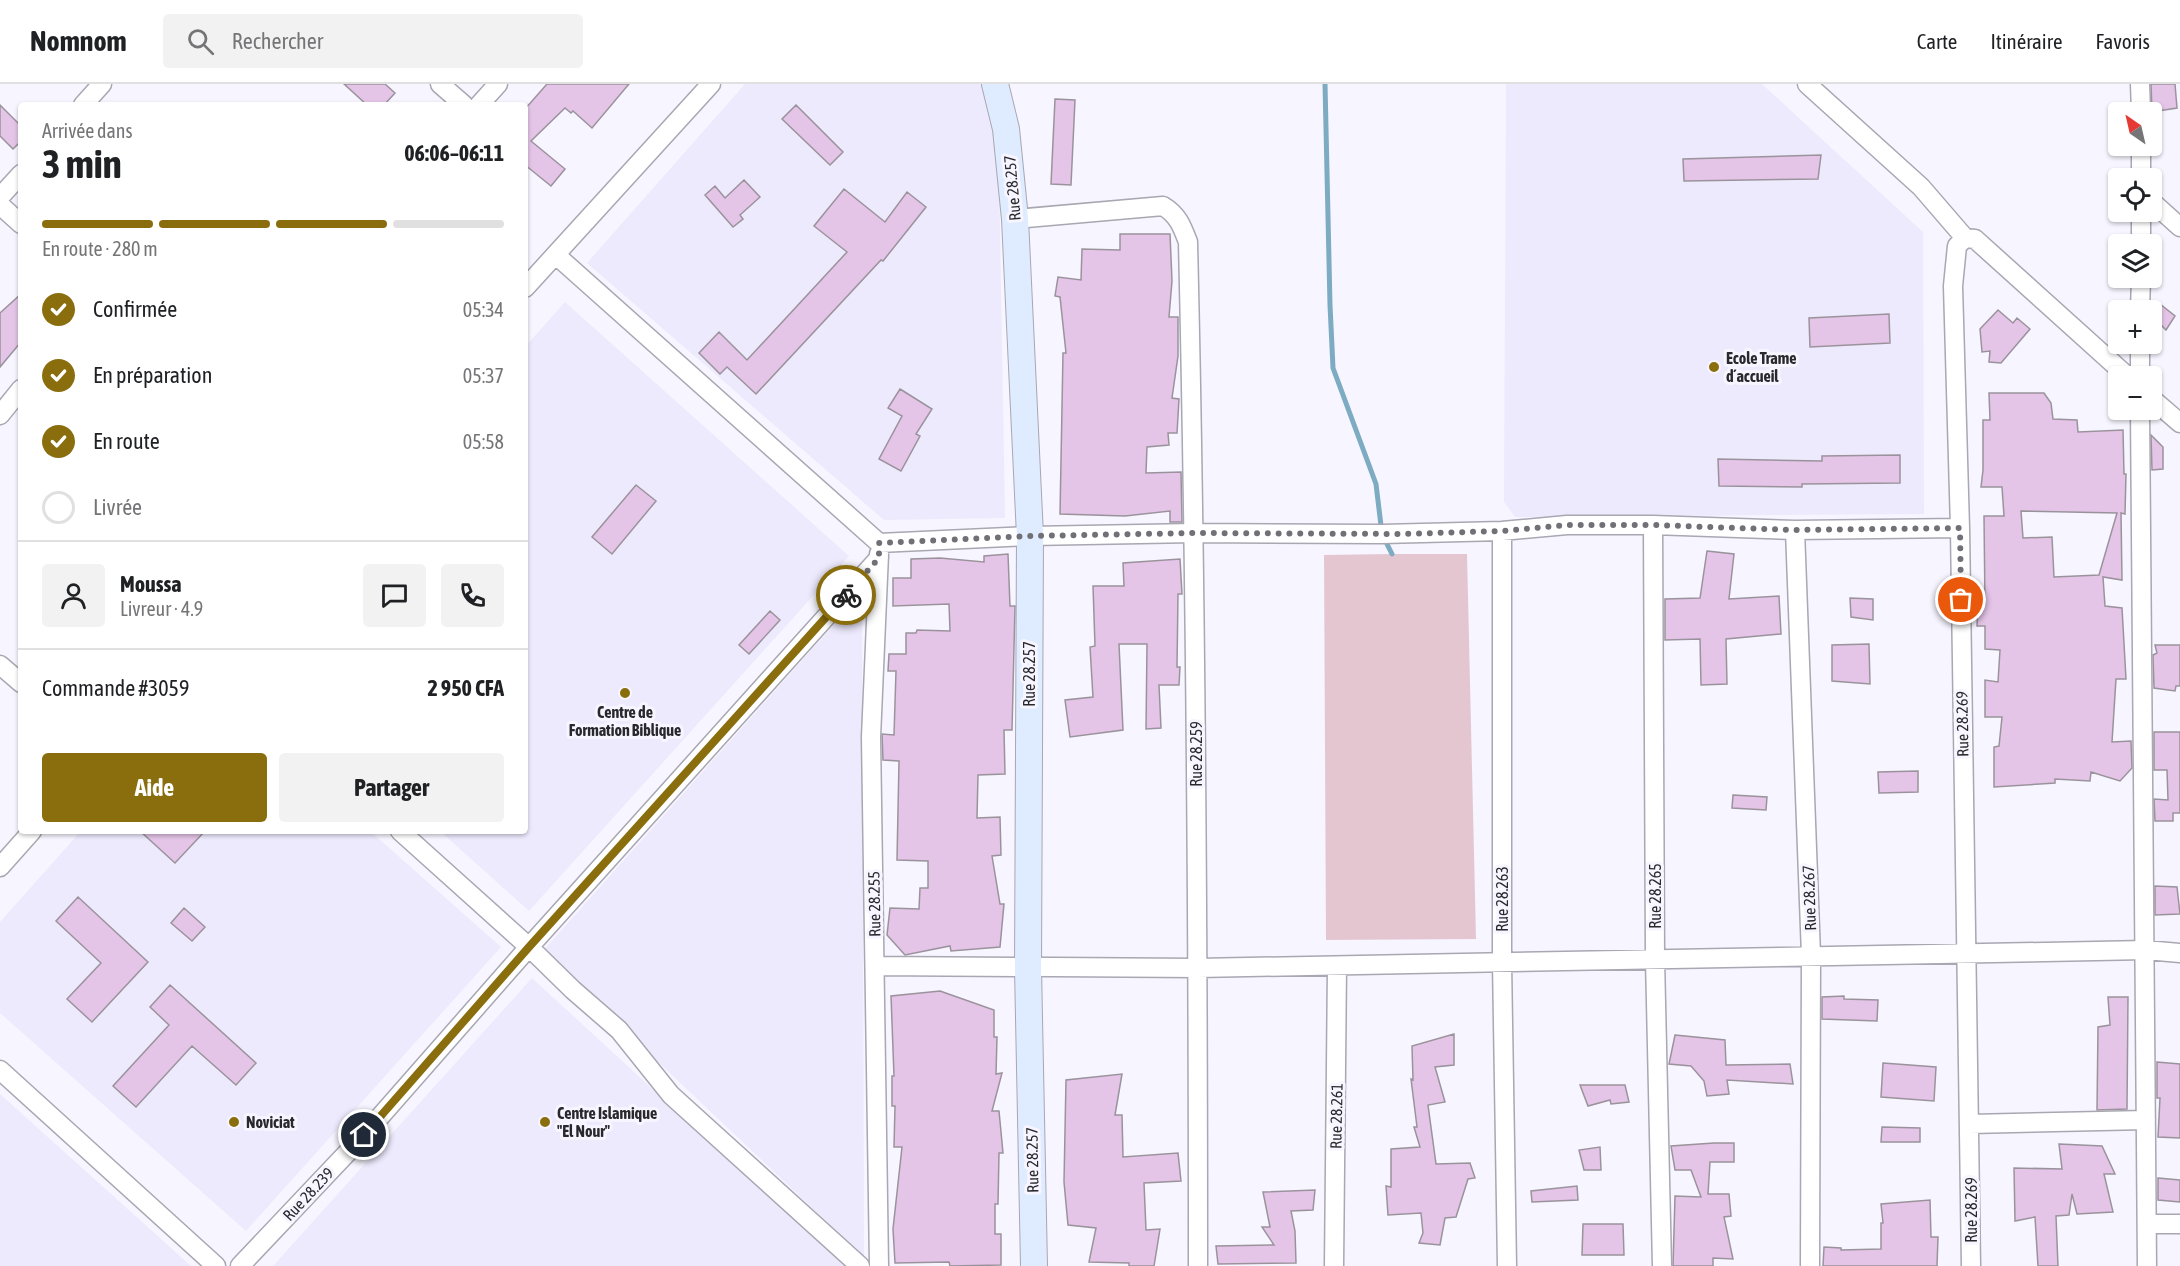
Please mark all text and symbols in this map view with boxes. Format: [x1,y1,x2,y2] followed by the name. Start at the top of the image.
[163,14,583,68] search box
[30,25,127,57] text: Nomnom
[184,25,217,58] icon: search
[232,28,323,54] text: Rechercher
[1917,29,1957,53] text: Carte
[1990,29,2062,53] text: Itinéraire
[2095,29,2150,53] text: Favoris
[2108,102,2162,156] north arrow
[2108,102,2162,420] map controls
[42,119,133,142] text: Arrivée dans
[404,140,504,166] text: 06:06–06:11
[42,142,122,186] text: 3 min
[1000,155,1024,221] street label: Rue 28.257
[2108,168,2162,222] button: locate
[2108,234,2162,288] button: layers
[42,237,158,260] text: En route · 280 m
[42,293,75,326] icon: check
[93,296,177,322] text: Confirmée
[463,298,504,321] text: 05:34
[2108,300,2162,354] button: +
[1726,349,1796,385] place label: Ecole Trame d´accueil
[42,359,75,392] icon: check
[1707,360,1721,374] marker: Ecole Trame d´accueil
[93,362,212,388] text: En préparation
[463,364,504,387] text: 05:37
[2108,366,2162,420] button: −
[42,425,75,458] icon: check
[93,428,160,454] text: En route
[463,430,504,453] text: 05:58
[93,494,142,520] text: Livrée
[42,564,105,627] button: person
[363,564,426,627] button: chat
[441,564,504,627] button: phone
[816,565,876,625] courier
[120,571,181,597] text: Moussa
[1935,574,1986,625] pin
[830,579,863,612] icon: bike
[1944,583,1977,616] icon: bag
[120,597,203,620] text: Livreur · 4.9
[1020,641,1038,707] street label: Rue 28.257
[42,675,189,701] text: Commande #3059
[428,675,504,701] text: 2 950 CFA
[618,686,632,700] marker: Centre de Formation Biblique
[1952,691,1972,757] street label: Rue 28.269
[569,703,681,739] place label: Centre de Formation Biblique
[1187,721,1205,787] street label: Rue 28.259
[42,753,267,822] button: Aide
[279,753,504,822] button: Partager
[1646,863,1664,929] street label: Rue 28.265
[1799,865,1819,931] street label: Rue 28.267
[1493,866,1511,932] street label: Rue 28.263
[864,871,884,937] street label: Rue 28.255
[1326,1083,1346,1149] street label: Rue 28.261
[557,1104,657,1140] place label: Centre Islamique "El Nour"
[338,1109,389,1160] pin
[246,1113,295,1131] place label: Noviciat
[227,1115,241,1129] marker: Noviciat
[538,1115,552,1129] marker: Centre Islamique "El Nour"
[347,1118,380,1151] icon: home
[1022,1127,1042,1193] street label: Rue 28.257
[279,1164,337,1224] street label: Rue 28.239
[1962,1177,1980,1243] street label: Rue 28.269

